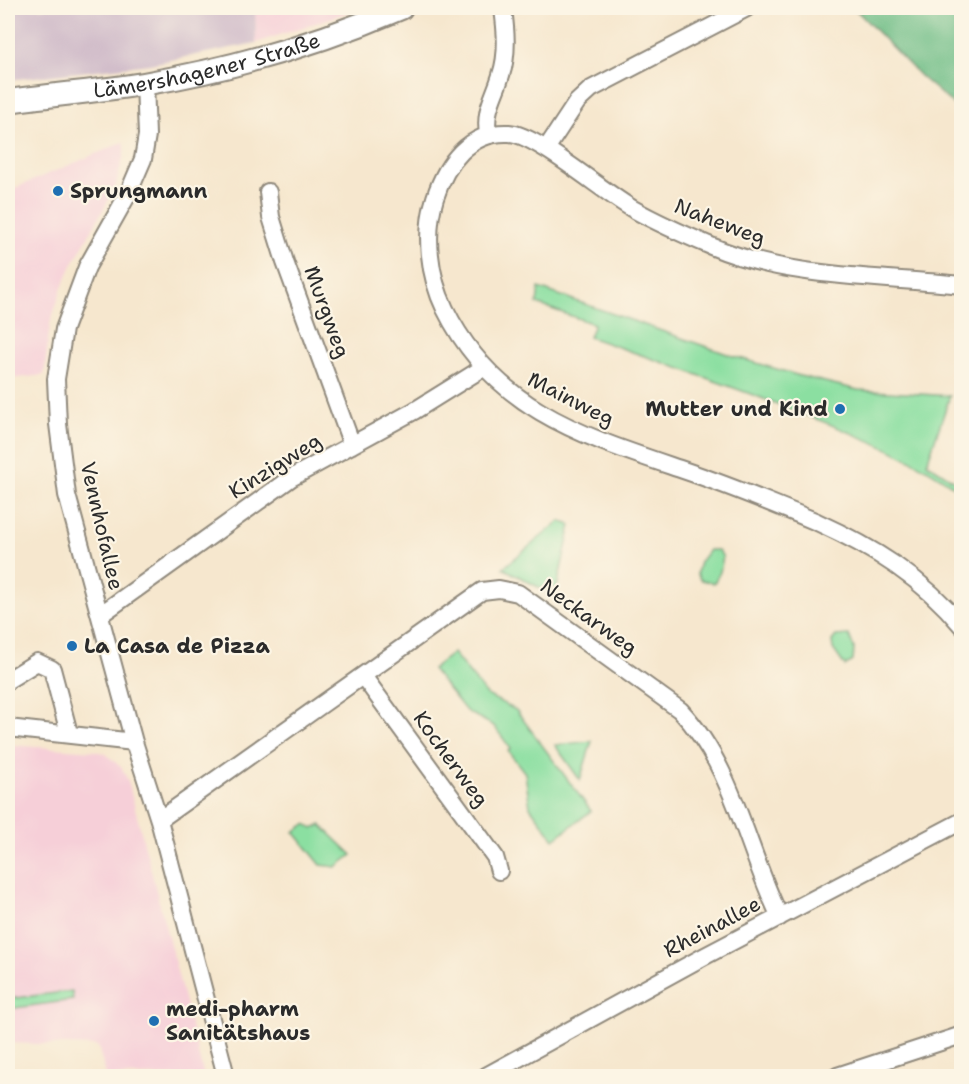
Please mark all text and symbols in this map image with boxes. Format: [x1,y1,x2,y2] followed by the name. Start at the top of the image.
[92,26,324,105] street label: Lämershagener Straße
[70,177,207,205] place label: Sprungmann
[51,184,65,198] marker: Sprungmann
[670,192,770,252] street label: Naheweg
[297,262,357,362] street label: Murgweg
[523,365,619,433] street label: Mainweg
[645,395,828,423] place label: Mutter und Kind
[833,402,847,416] marker: Mutter und Kind
[223,427,327,505] street label: Kinzigweg
[74,459,130,593] street label: Vennhofallee
[535,572,643,662] street label: Neckarweg
[84,632,270,660] place label: La Casa de Pizza
[65,639,79,653] marker: La Casa de Pizza
[407,705,495,813] street label: Kocherweg
[659,890,765,964] street label: Rheinallee
[166,995,310,1047] place label: medi-pharm Sanitätshaus
[147,1014,161,1028] marker: medi-pharm Sanitätshaus

